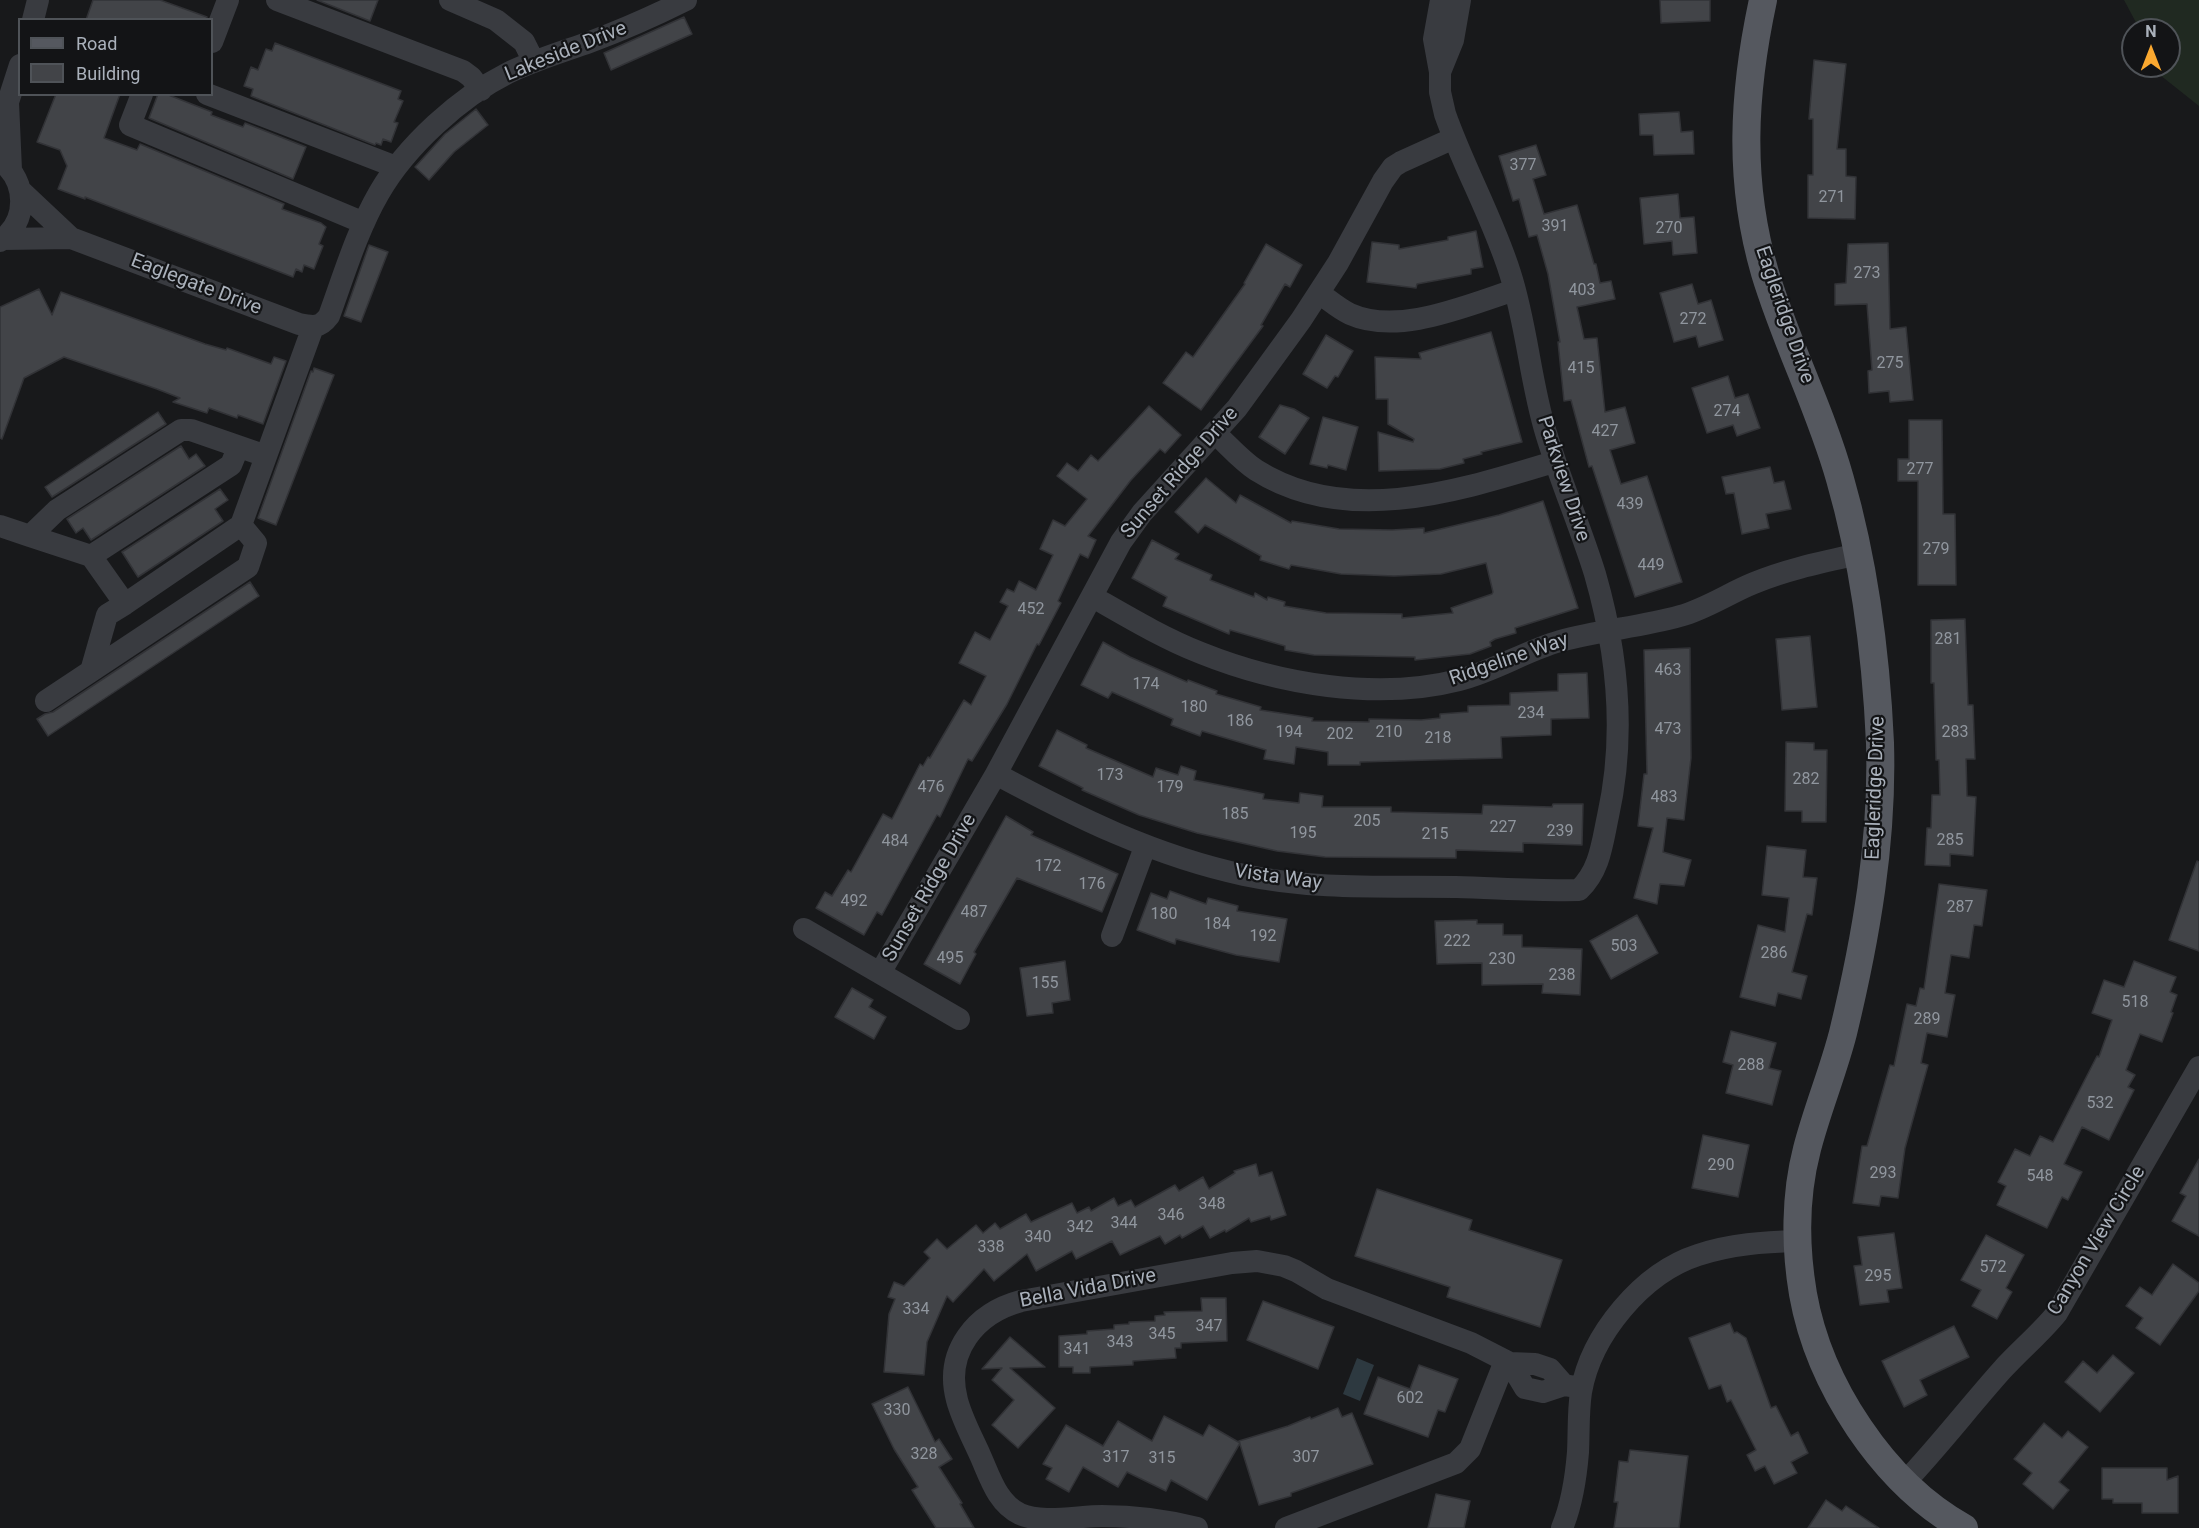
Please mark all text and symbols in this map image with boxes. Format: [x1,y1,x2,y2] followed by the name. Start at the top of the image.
[502,17,630,87] street label: Lakeside Drive
[18,18,213,96] legend
[2121,18,2181,78] north arrow
[2145,22,2157,41] text: N
[76,33,117,54] text: Road
[76,63,140,84] text: Building
[1510,156,1536,176] house number: 377
[1819,188,1845,208] house number: 271
[1542,217,1568,237] house number: 391
[1656,219,1682,239] house number: 270
[1749,243,1819,387] street label: Eagleridge Drive
[127,249,265,321] street label: Eaglegate Drive
[1854,264,1880,284] house number: 273
[1569,281,1595,301] house number: 403
[1680,310,1706,330] house number: 272
[1877,354,1903,374] house number: 275
[1568,359,1594,379] house number: 415
[1116,402,1244,544] street label: Sunset Ridge Drive
[1714,402,1740,422] house number: 274
[1531,413,1595,545] street label: Parkview Drive
[1592,422,1618,442] house number: 427
[1907,460,1933,480] house number: 277
[1617,495,1643,515] house number: 439
[1923,540,1949,560] house number: 279
[1638,556,1664,576] house number: 449
[1018,600,1044,620] house number: 452
[1446,628,1572,692] street label: Ridgeline Way
[1935,630,1961,650] house number: 281
[1655,661,1681,681] house number: 463
[1133,675,1159,695] house number: 174
[1181,698,1207,718] house number: 180
[1518,704,1544,724] house number: 234
[1227,712,1253,732] house number: 186
[1862,716,1890,860] street label: Eagleridge Drive
[1655,720,1681,740] house number: 473
[1276,723,1302,743] house number: 194
[1376,723,1402,743] house number: 210
[1942,723,1968,743] house number: 283
[1327,725,1353,745] house number: 202
[1425,729,1451,749] house number: 218
[1097,766,1123,786] house number: 173
[1793,770,1819,790] house number: 282
[918,778,944,798] house number: 476
[1157,778,1183,798] house number: 179
[1651,788,1677,808] house number: 483
[1222,805,1248,825] house number: 185
[878,810,982,966] street label: Sunset Ridge Drive
[1354,812,1380,832] house number: 205
[1490,818,1516,838] house number: 227
[1547,822,1573,842] house number: 239
[1290,824,1316,844] house number: 195
[1422,825,1448,845] house number: 215
[1937,831,1963,851] house number: 285
[882,832,908,852] house number: 484
[1035,857,1061,877] house number: 172
[1233,860,1323,896] street label: Vista Way
[1079,875,1105,895] house number: 176
[841,892,867,912] house number: 492
[1947,898,1973,918] house number: 287
[961,903,987,923] house number: 487
[1151,905,1177,925] house number: 180
[1204,915,1230,935] house number: 184
[1250,927,1276,947] house number: 192
[1444,932,1470,952] house number: 222
[1611,937,1637,957] house number: 503
[1761,944,1787,964] house number: 286
[937,949,963,969] house number: 495
[1489,950,1515,970] house number: 230
[1549,966,1575,986] house number: 238
[1032,974,1058,994] house number: 155
[2122,993,2148,1013] house number: 518
[1914,1010,1940,1030] house number: 289
[1738,1056,1764,1076] house number: 288
[2087,1094,2113,1114] house number: 532
[1708,1156,1734,1176] house number: 290
[2043,1162,2151,1320] street label: Canyon View Circle
[1870,1164,1896,1184] house number: 293
[2027,1167,2053,1187] house number: 548
[1199,1195,1225,1215] house number: 348
[1158,1206,1184,1226] house number: 346
[1111,1214,1137,1234] house number: 344
[1067,1218,1093,1238] house number: 342
[1025,1228,1051,1248] house number: 340
[978,1238,1004,1258] house number: 338
[1980,1258,2006,1278] house number: 572
[1018,1264,1158,1314] street label: Bella Vida Drive
[1865,1267,1891,1287] house number: 295
[903,1300,929,1320] house number: 334
[1196,1317,1222,1337] house number: 347
[1149,1325,1175,1345] house number: 345
[1107,1333,1133,1353] house number: 343
[1064,1340,1090,1360] house number: 341
[1397,1389,1423,1409] house number: 602
[884,1401,910,1421] house number: 330
[911,1445,937,1465] house number: 328
[1103,1448,1129,1468] house number: 317
[1293,1448,1319,1468] house number: 307
[1149,1449,1175,1469] house number: 315

